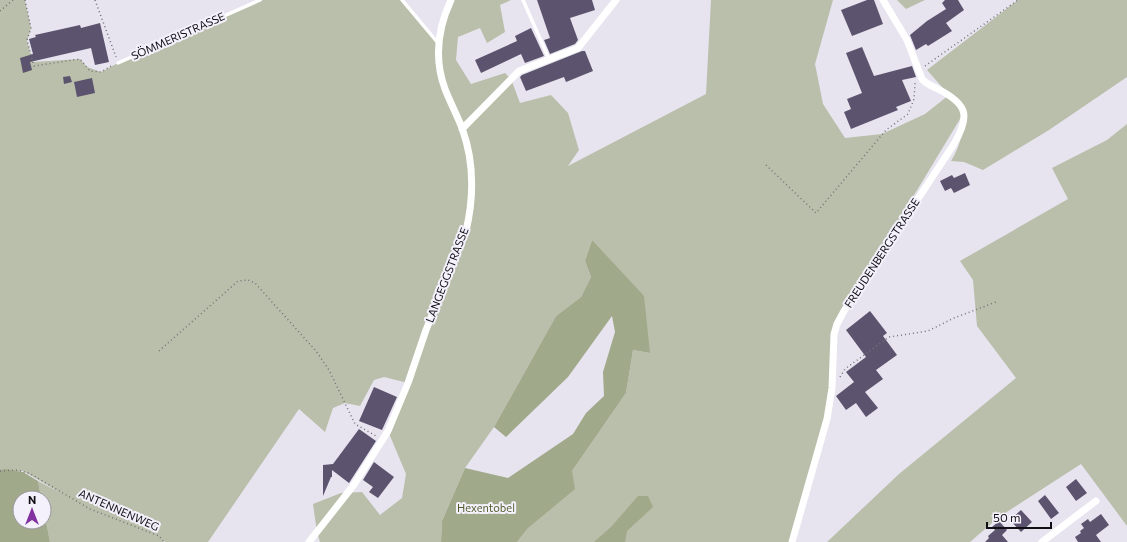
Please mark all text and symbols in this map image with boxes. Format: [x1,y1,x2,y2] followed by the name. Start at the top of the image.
[129,8,227,62] street label: SÖMMERISTRASSE
[841,196,922,310] street label: FREUDENBERGSTRASSE
[422,226,471,324] street label: LANGEGGSTRASSE
[77,486,161,533] street label: ANTENNENWEG
[12,490,52,530] north arrow
[28,493,36,506] text: N
[457,501,515,514] park label: Hexentobel
[987,504,1051,530] scale bar
[993,510,1021,524] text: 50 m

